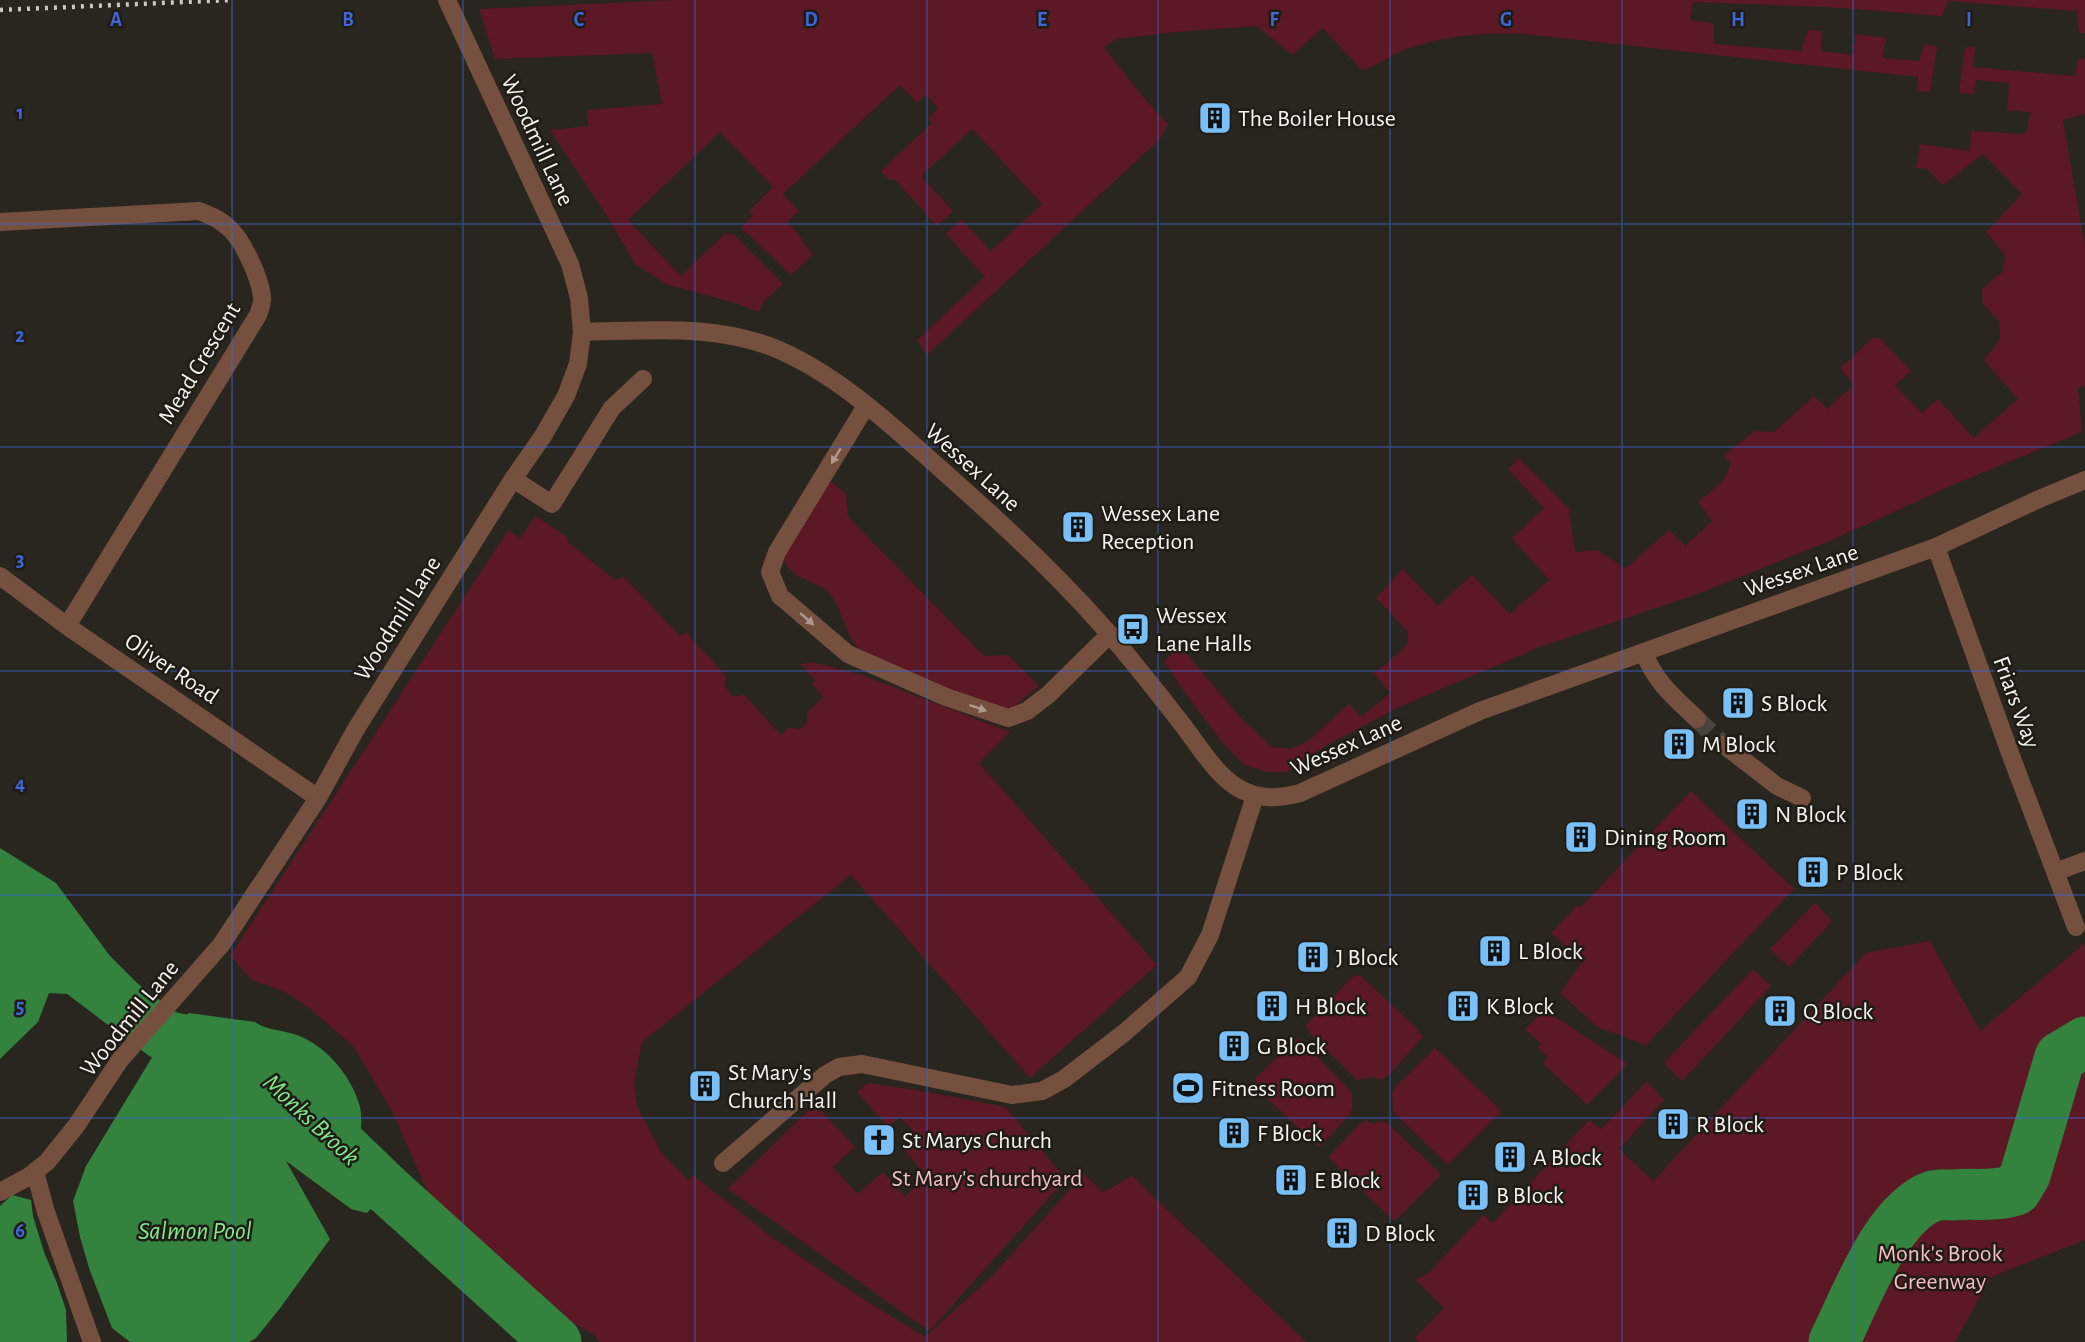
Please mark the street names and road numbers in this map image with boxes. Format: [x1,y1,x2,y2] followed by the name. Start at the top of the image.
[496,71,578,210] street label: Woodmill Lane
[154,298,246,428] street label: Mead Crescent
[920,419,1025,516] street label: Wessex Lane
[1741,540,1861,602] street label: Wessex Lane
[350,552,446,685] street label: Woodmill Lane
[120,629,223,709] street label: Oliver Road
[1988,653,2044,751] street label: Friars Way
[1287,711,1406,781] street label: Wessex Lane
[76,956,184,1081] street label: Woodmill Lane

